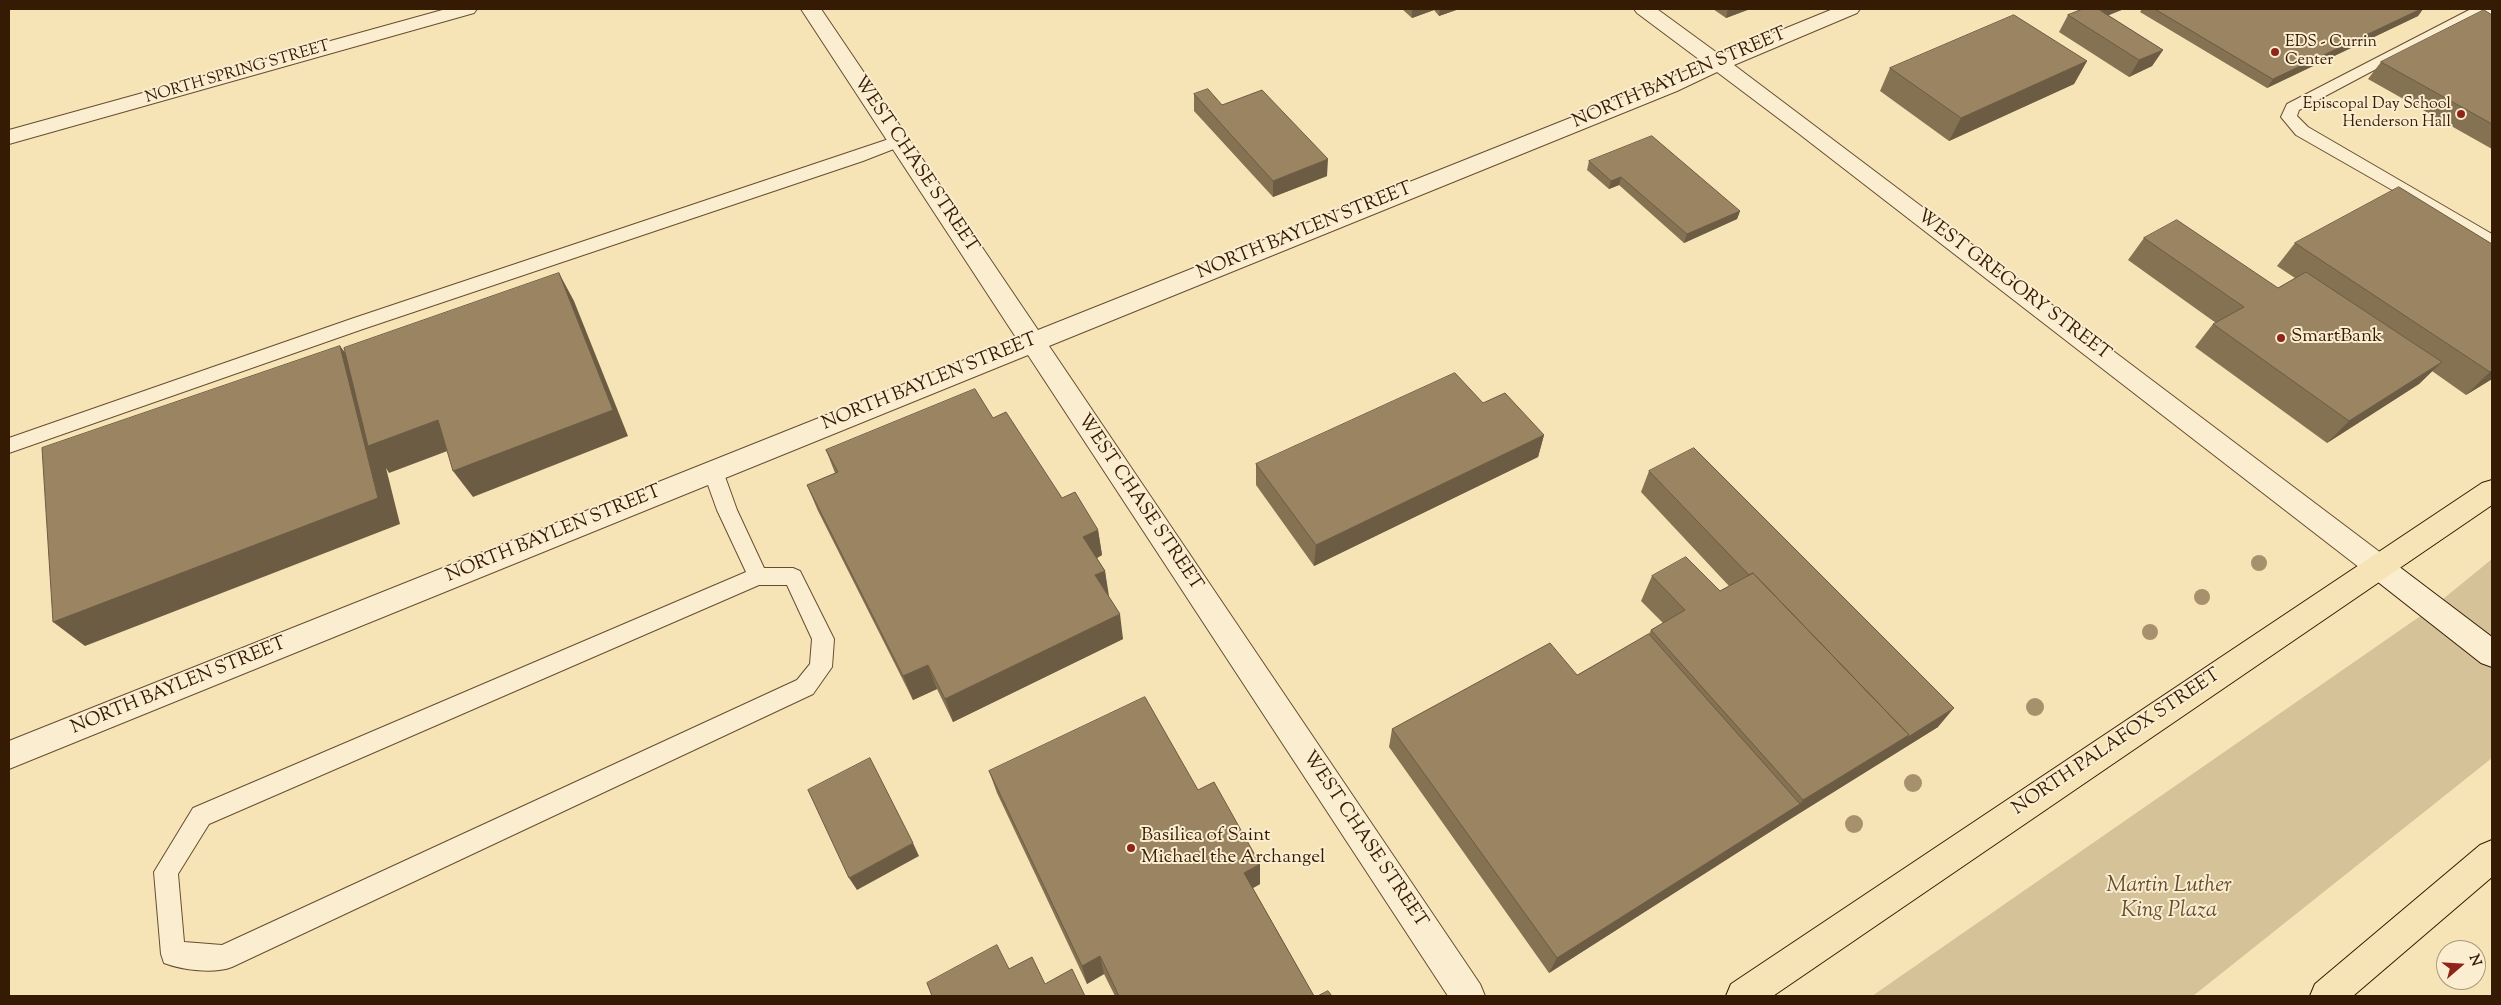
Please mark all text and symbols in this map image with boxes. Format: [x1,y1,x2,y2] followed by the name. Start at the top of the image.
[1570,24,1790,134] street label: NORTH BAYLEN STREET
[2285,33,2377,71] place label: EDS - Currin Center
[143,37,333,109] street label: NORTH SPRING STREET
[2269,46,2281,58] marker: EDS - Currin Center
[847,72,983,258] street label: WEST CHASE STREET
[2303,95,2451,133] place label: Episcopal Day School Henderson Hall
[2455,108,2467,120] marker: Episcopal Day School Henderson Hall
[1194,178,1416,286] street label: NORTH BAYLEN STREET
[1911,206,2115,366] street label: WEST GREGORY STREET
[2291,327,2382,349] place label: SmartBank
[819,329,1041,437] street label: NORTH BAYLEN STREET
[2275,332,2287,344] marker: SmartBank
[1071,410,1207,596] street label: WEST CHASE STREET
[443,481,665,589] street label: NORTH BAYLEN STREET
[68,633,290,741] street label: NORTH BAYLEN STREET
[2009,665,2225,821] street label: NORTH PALAFOX STREET
[1296,747,1432,933] street label: WEST CHASE STREET
[1141,826,1325,870] place label: Basilica of Saint Michael the Archangel
[1125,842,1137,854] marker: Basilica of Saint Michael the Archangel
[2106,874,2232,926] park label: Martin Luther King Plaza
[2436,940,2486,990] north arrow
[2463,952,2486,969] text: N

